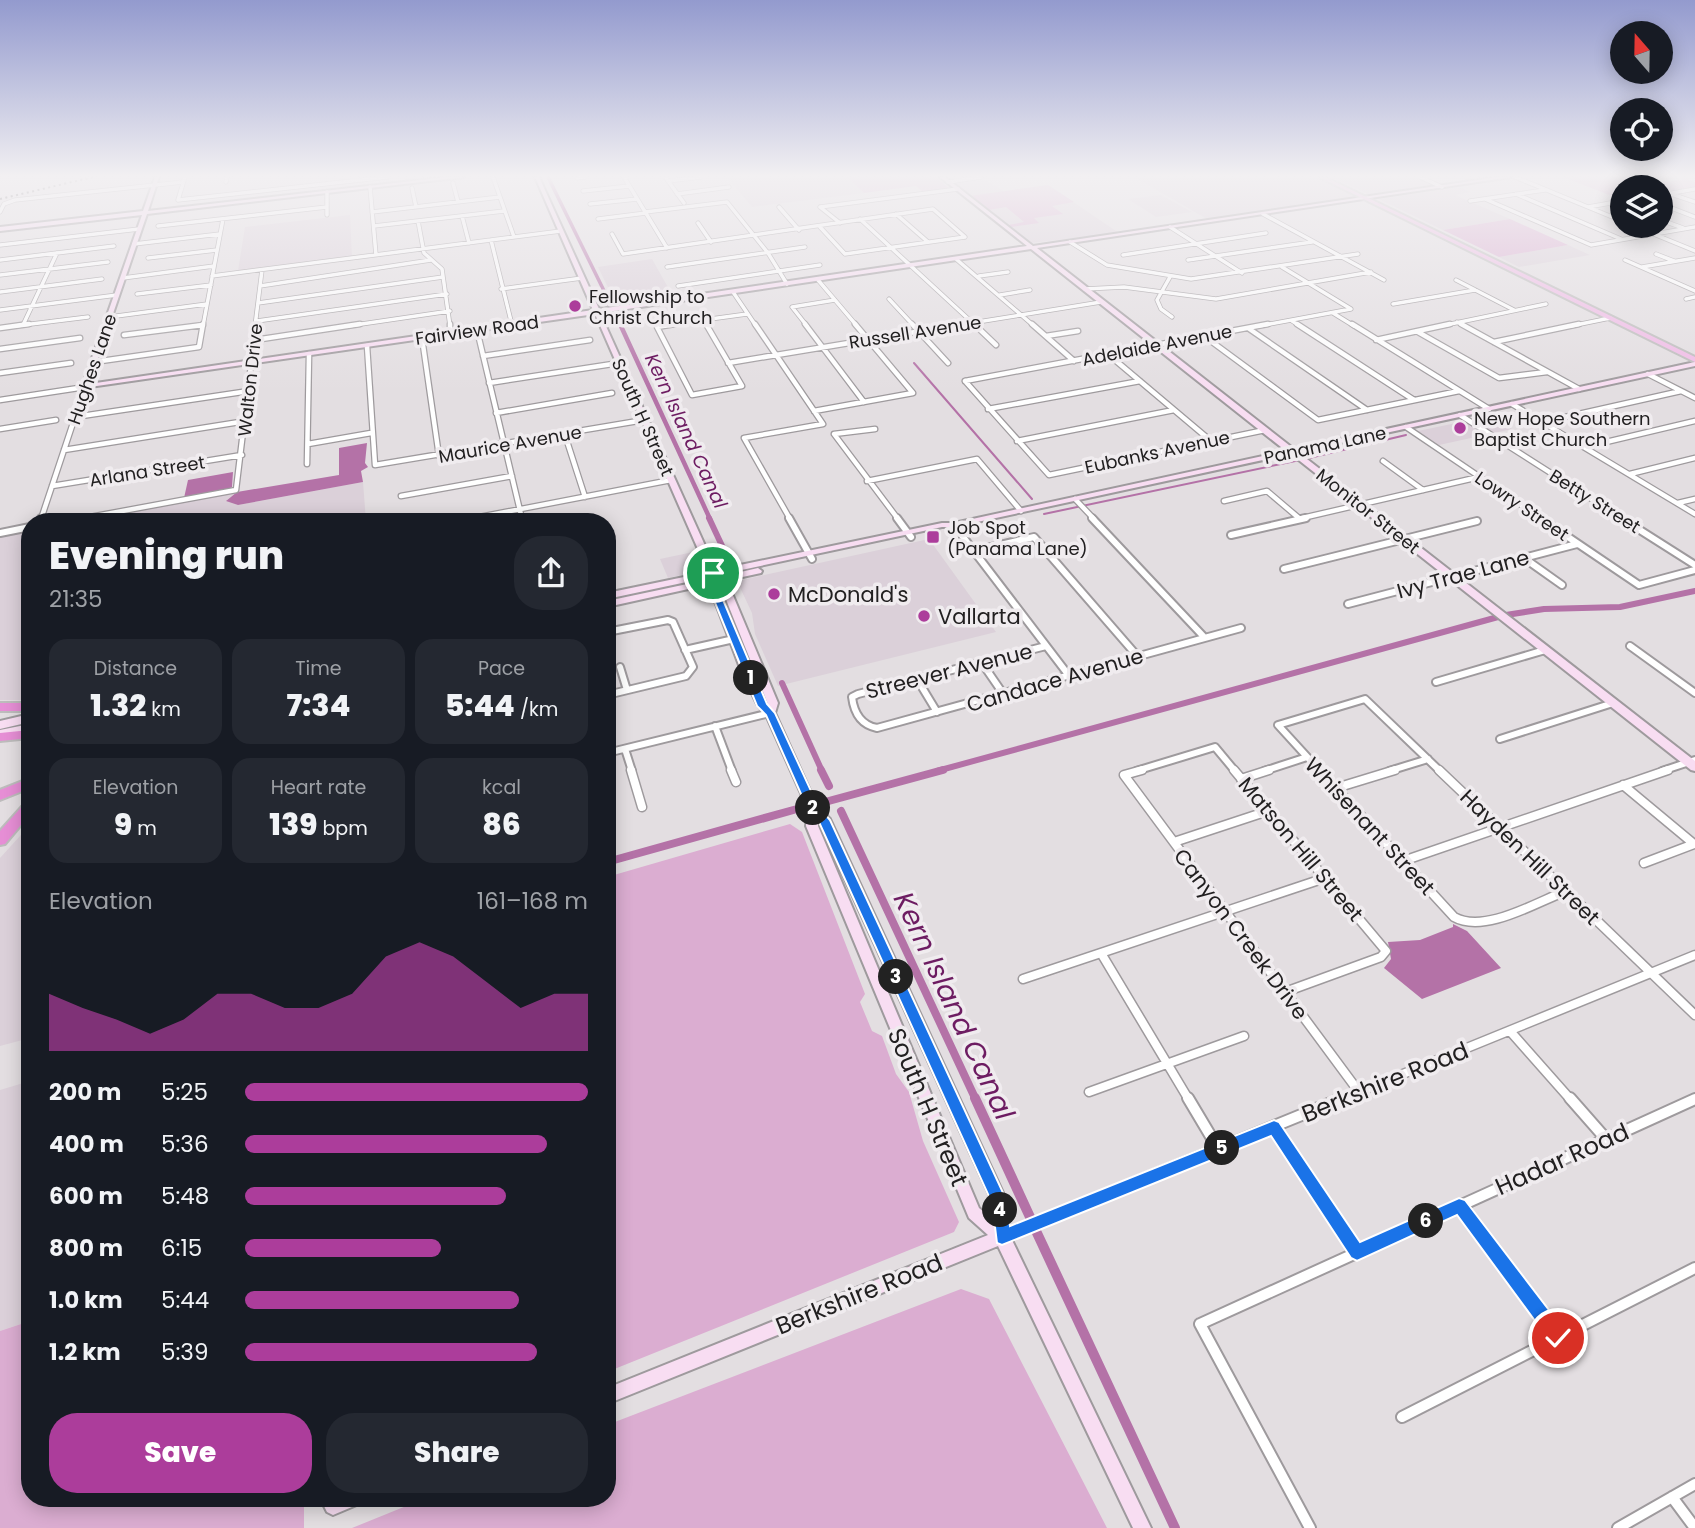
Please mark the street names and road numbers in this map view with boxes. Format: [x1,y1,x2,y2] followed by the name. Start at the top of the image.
[414,309,540,351] street label: Fairview Road
[847,309,983,355] street label: Russell Avenue
[61,310,123,428] street label: Hughes Lane
[1080,318,1234,372] street label: Adelaide Avenue
[232,322,268,438] street label: Walton Drive
[606,354,680,480] street label: South H Street
[437,419,583,469] street label: Maurice Avenue
[1262,420,1388,470] street label: Panama Lane
[1082,424,1232,480] street label: Eubanks Avenue
[87,450,207,492] street label: Arlana Street
[1311,463,1425,559] street label: Monitor Street
[1545,463,1645,539] street label: Betty Street
[1470,465,1574,547] street label: Lowry Street
[1394,542,1532,606] street label: Ivy Trae Lane
[863,636,1035,706] street label: Streever Avenue
[963,641,1147,719] street label: Candace Avenue
[1298,751,1442,901] street label: Whisenant Street
[1232,771,1370,927] street label: Matson Hill Street
[1454,783,1606,931] street label: Hayden Hill Street
[1167,842,1315,1026] street label: Canyon Creek Drive
[880,1023,976,1191] street label: South H Street
[1297,1033,1473,1131] street label: Berkshire Road
[1490,1115,1634,1203] street label: Hadar Road
[771,1245,947,1343] street label: Berkshire Road

